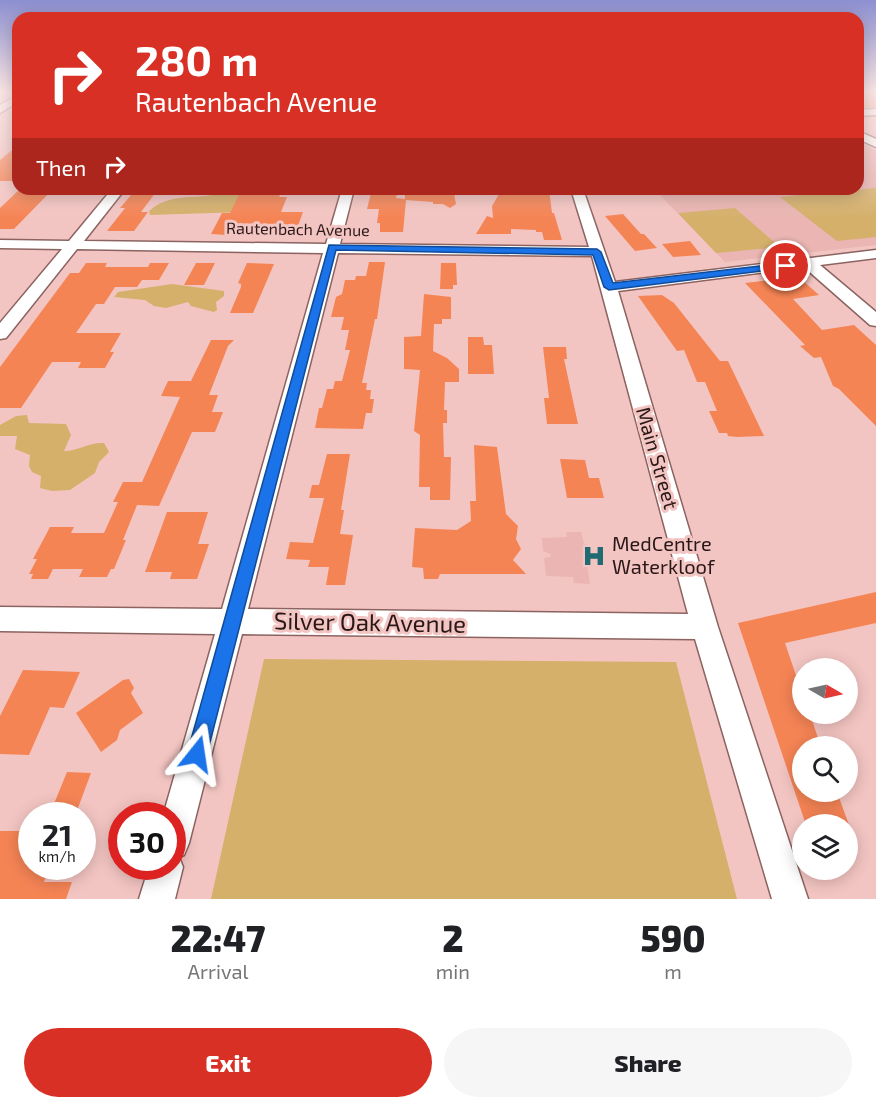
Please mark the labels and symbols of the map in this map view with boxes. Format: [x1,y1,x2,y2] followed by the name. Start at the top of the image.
[226,218,370,239] street label: Rautenbach Avenue
[760,240,811,291] pin
[632,404,684,512] street label: Main Street
[612,531,715,578] place label: MedCentre Waterkloof
[581,543,607,569] hospital icon: MedCentre Waterkloof
[274,605,466,638] street label: Silver Oak Avenue
[792,658,858,724] north arrow
[165,722,229,786] position arrow
[108,802,186,880] speed limit sign: 30

